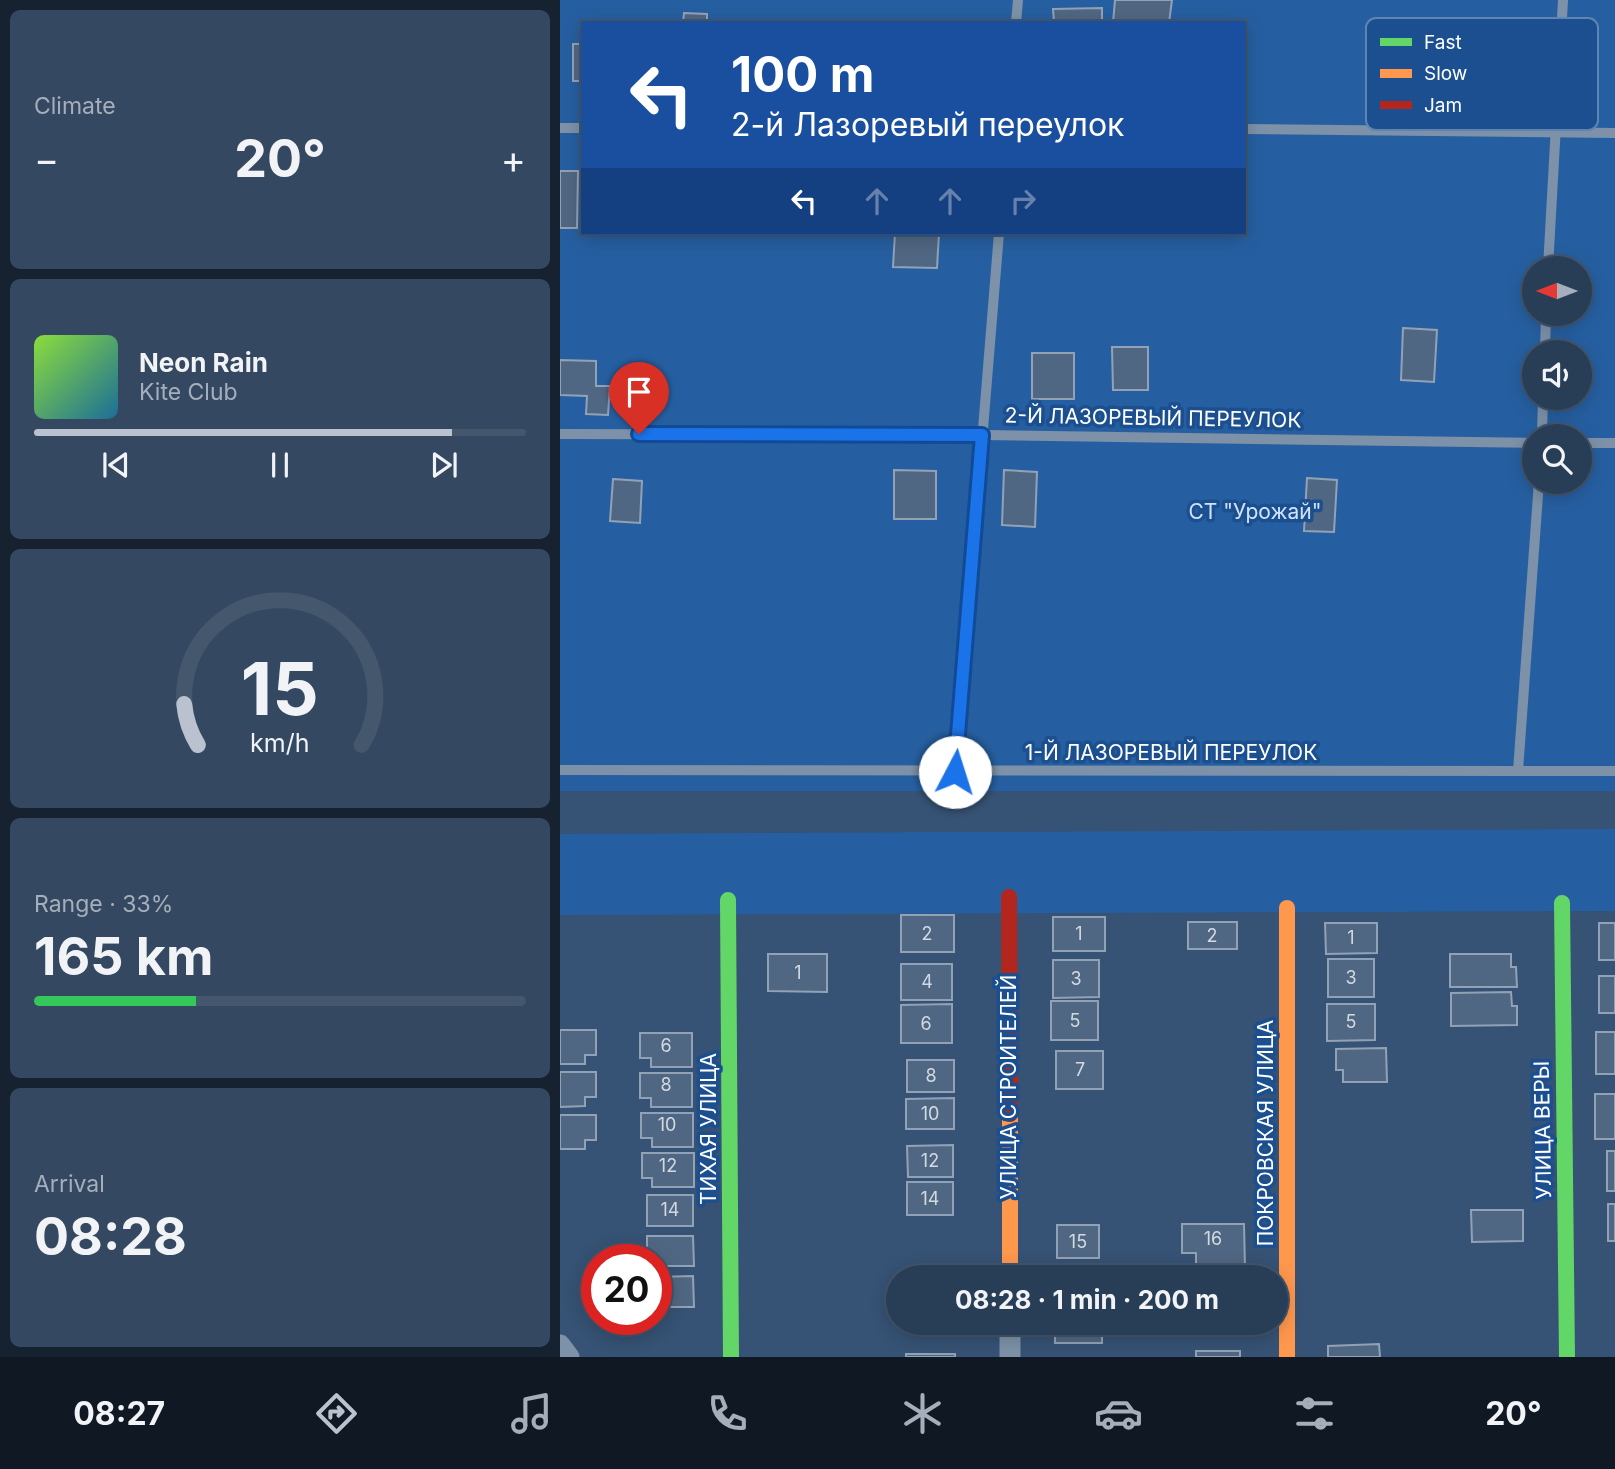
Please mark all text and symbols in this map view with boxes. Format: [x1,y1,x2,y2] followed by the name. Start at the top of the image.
[1366,18,1598,130] legend
[1424,31,1462,54] text: Fast
[731,45,875,104] text: 100 m
[616,49,707,140] icon: left
[1424,62,1467,85] text: Slow
[34,92,116,120] text: Climate
[1424,94,1462,117] text: Jam
[731,105,1124,144] text: 2-й Лазоревый переулок
[234,127,326,190] text: 20°
[34,136,59,182] text: −
[501,136,526,182] text: +
[785,182,823,220] icon: left
[858,182,896,220] icon: ahead
[931,182,969,220] icon: ahead
[1004,182,1042,220] icon: right
[1522,256,1592,326] north arrow
[1522,256,1592,494] map controls
[1522,340,1592,410] button: sound
[139,347,268,378] text: Neon Rain
[609,362,669,434] pin
[620,373,658,411] icon: arrive
[139,378,238,406] text: Kite Club
[1004,401,1302,433] street label: 2-Й ЛАЗОРЕВЫЙ ПЕРЕУЛОК
[1522,424,1592,494] button: search
[97,446,135,484] icon: previous
[261,446,299,484] icon: pause
[425,446,463,484] icon: next
[1189,499,1321,524] park label: СТ "Урожай"
[241,644,319,733] text: 15
[250,727,310,757] text: km/h
[918,735,992,809] position arrow
[1025,739,1317,765] street label: 1-Й ЛАЗОРЕВЫЙ ПЕРЕУЛОК
[34,890,173,918] text: Range · 33%
[922,923,932,944] house number: 2
[1075,923,1083,944] house number: 1
[34,925,213,988] text: 165 km
[1207,925,1217,946] house number: 2
[1347,927,1355,948] house number: 1
[794,962,802,983] house number: 1
[1345,967,1357,988] house number: 3
[1070,968,1082,989] house number: 3
[921,971,933,992] house number: 4
[995,975,1021,1199] street label: УЛИЦА СТРОИТЕЛЕЙ
[1070,1010,1080,1031] house number: 5
[1346,1011,1356,1032] house number: 5
[920,1013,932,1034] house number: 6
[1253,1020,1278,1246] street label: ПОКРОВСКАЯ УЛИЦА
[660,1035,672,1056] house number: 6
[696,1053,721,1205] street label: ТИХАЯ УЛИЦА
[1075,1059,1085,1080] house number: 7
[1529,1061,1556,1200] street label: УЛИЦА ВЕРЫ
[925,1065,937,1086] house number: 8
[660,1074,672,1095] house number: 8
[921,1103,939,1124] house number: 10
[658,1114,676,1135] house number: 10
[921,1150,939,1171] house number: 12
[659,1155,677,1176] house number: 12
[34,1170,105,1198] text: Arrival
[921,1188,939,1209] house number: 14
[661,1199,679,1220] house number: 14
[34,1205,187,1268] text: 08:28
[1204,1228,1222,1249] house number: 16
[1069,1231,1087,1252] house number: 15
[581,1244,672,1335] speed limit sign: 20
[955,1284,1219,1315] text: 08:28 · 1 min · 200 m
[312,1389,361,1438] icon: directions
[507,1389,556,1438] icon: music
[703,1389,752,1438] icon: phone
[898,1389,947,1438] icon: climate
[1094,1389,1143,1438] icon: car
[1290,1389,1339,1438] icon: filters
[73,1394,165,1433] text: 08:27
[1485,1394,1542,1433] text: 20°

